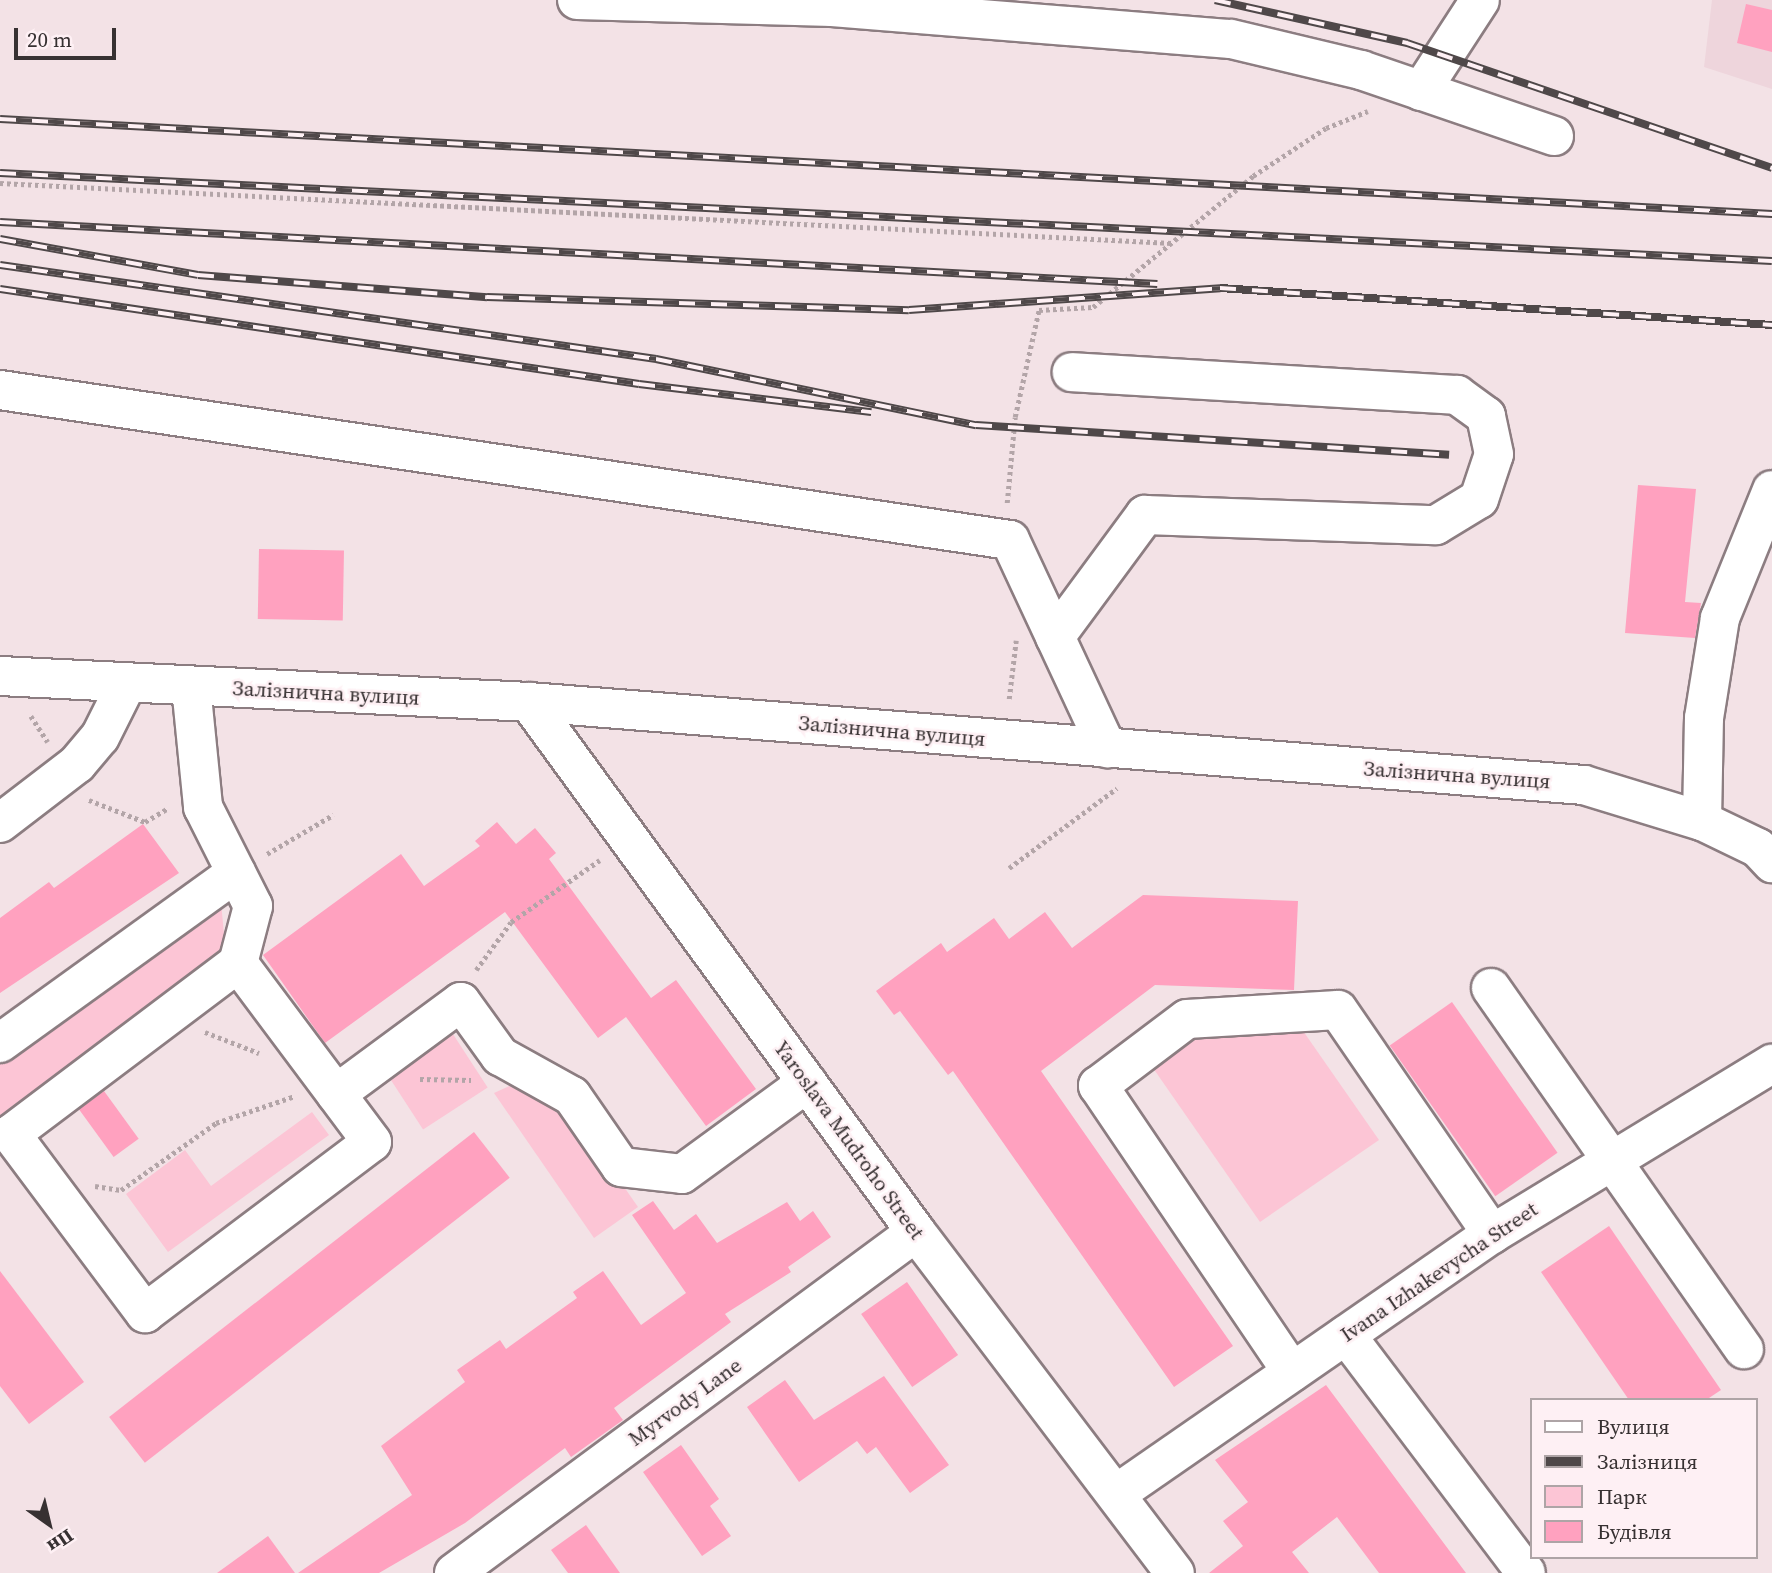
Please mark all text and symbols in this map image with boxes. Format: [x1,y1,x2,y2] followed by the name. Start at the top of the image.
[18,14,119,58] scale bar
[27,25,72,54] text: 20 m
[232,676,420,710] street label: Залізнична вулиця
[798,710,986,752] street label: Залізнична вулиця
[1363,756,1551,794] street label: Залізнична вулиця
[768,1036,930,1244] street label: Yaroslava Mudroho Street
[1336,1197,1542,1347] street label: Ivana Izhakevycha Street
[623,1352,747,1452] street label: Myrvody Lane
[1530,1398,1758,1559] legend
[1597,1412,1670,1441] text: Вулиця
[1597,1447,1698,1476] text: Залізниця
[1597,1482,1647,1511] text: Парк
[14,1489,84,1559] north arrow
[1597,1517,1672,1546] text: Будівля
[42,1523,79,1560] text: Пн

